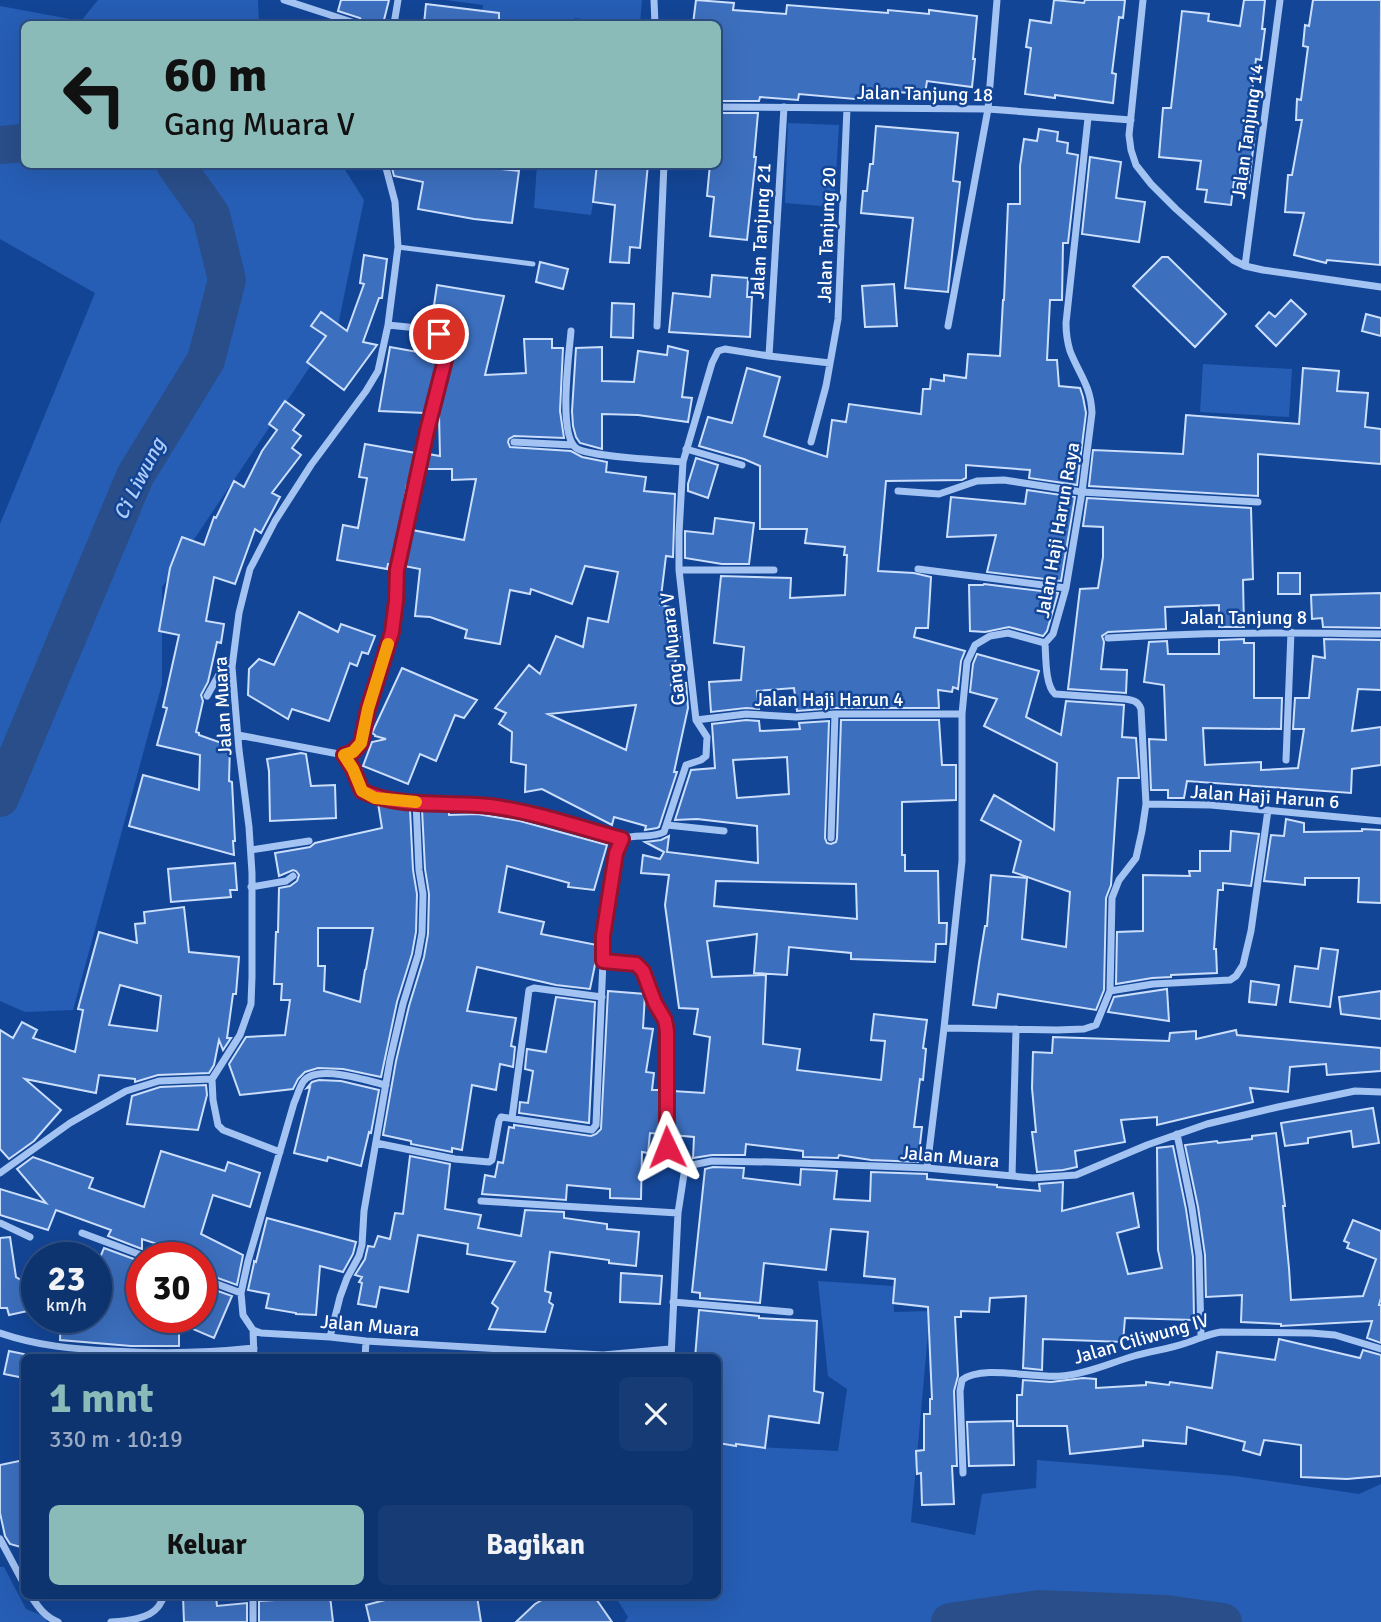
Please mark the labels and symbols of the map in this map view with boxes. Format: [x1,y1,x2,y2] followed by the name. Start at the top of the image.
[1227,62,1269,200] street label: Jalan Tanjung 14
[857,81,993,107] street label: Jalan Tanjung 18
[745,162,777,300] street label: Jalan Tanjung 21
[813,167,841,303] street label: Jalan Tanjung 20
[409,304,469,364] pin
[107,432,171,524] water label: Ci Liwung
[1031,441,1085,620] street label: Jalan Haji Harun Raya
[655,591,691,707] street label: Gang Muara V
[1181,606,1307,630] street label: Jalan Tanjung 8
[208,656,238,756] street label: Jalan Muara
[754,688,904,712] street label: Jalan Haji Harun 4
[1190,780,1340,814] street label: Jalan Haji Harun 6
[630,1110,704,1184] position arrow
[899,1141,1000,1173] street label: Jalan Muara
[126,1242,217,1333] speed limit sign: 30
[1071,1308,1212,1370] street label: Jalan Ciliwung IV
[319,1310,420,1342] street label: Jalan Muara

